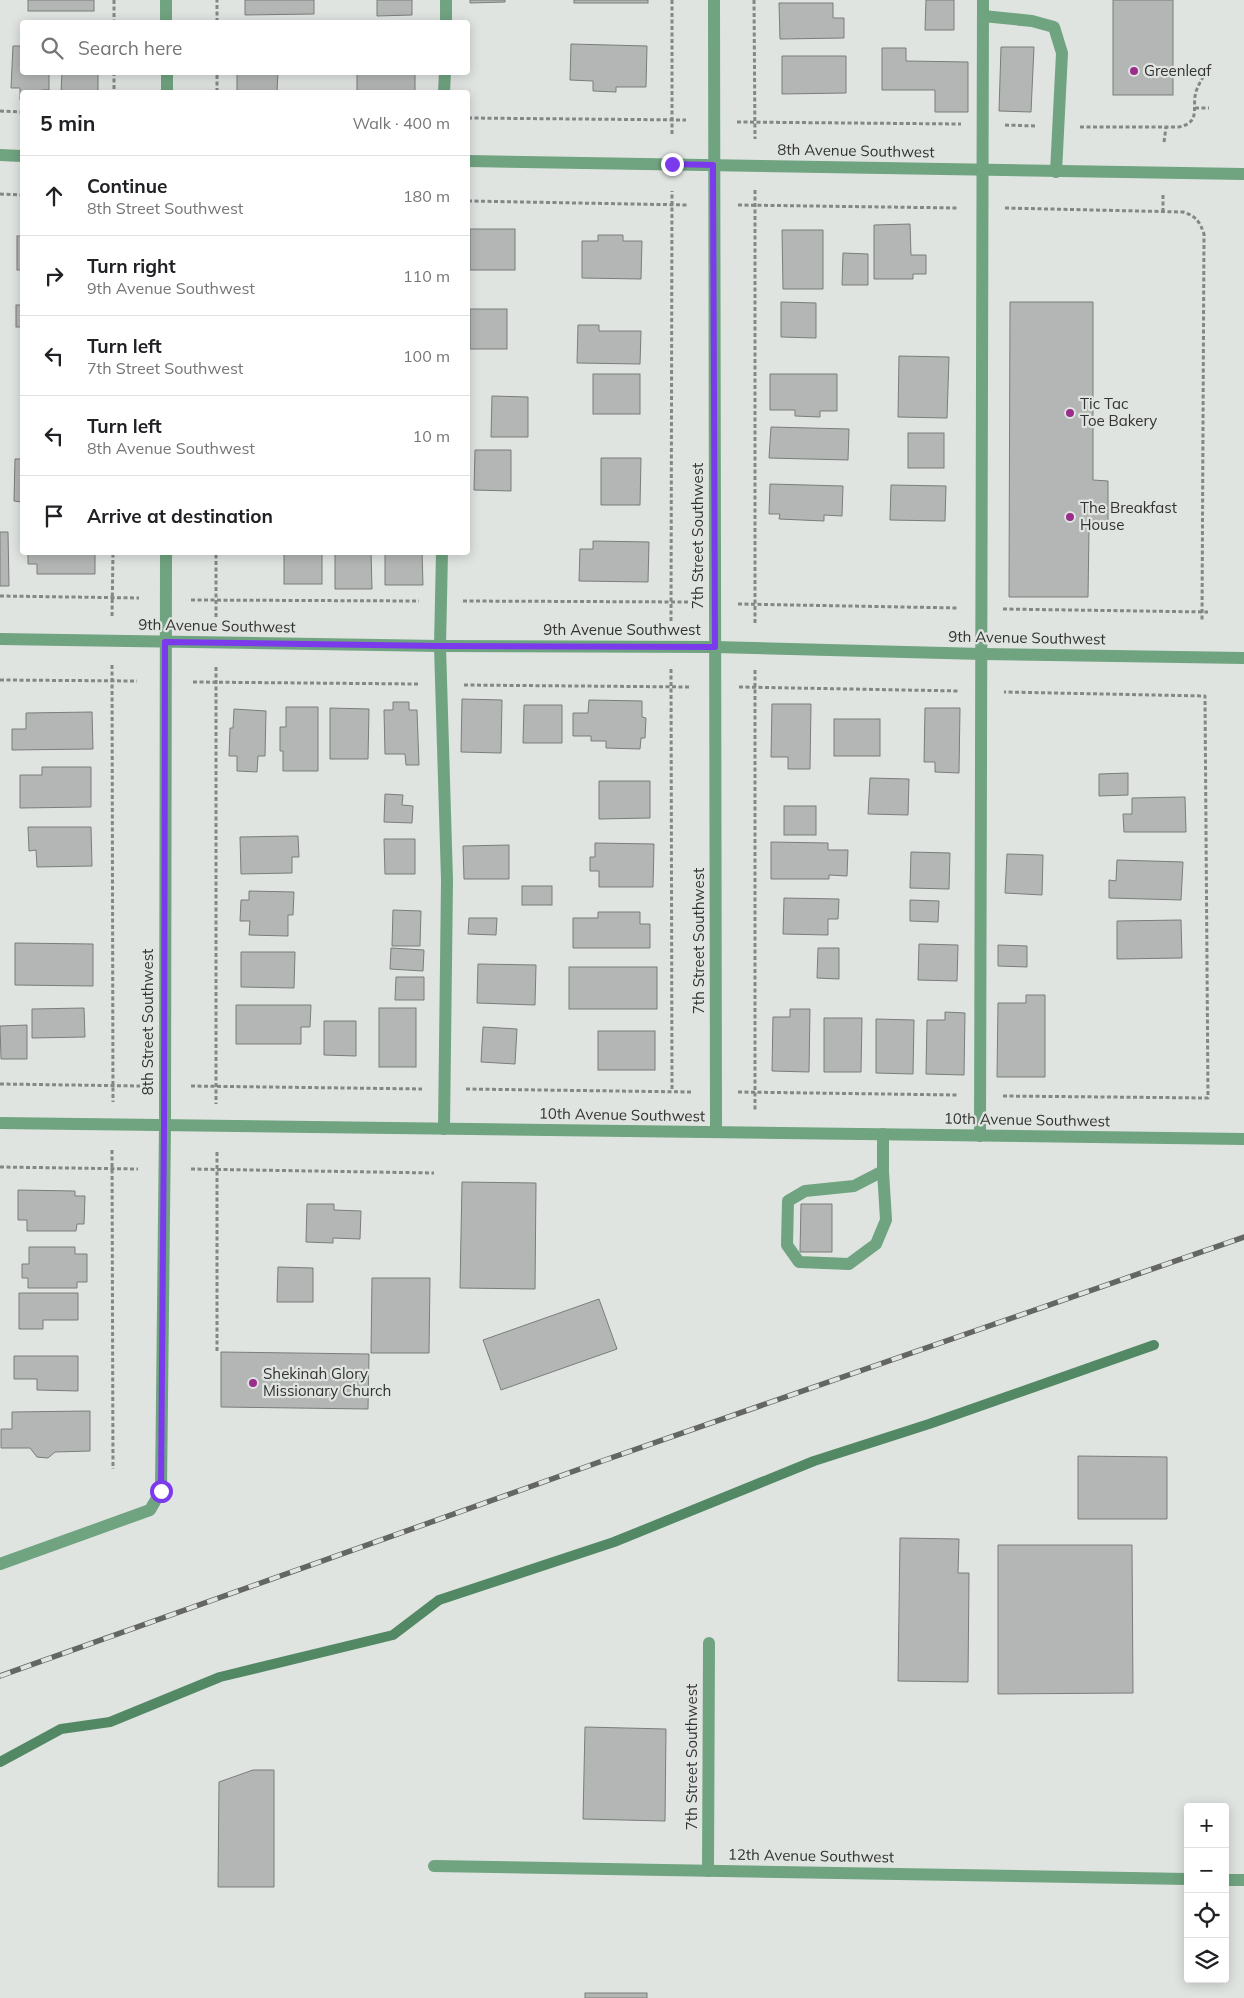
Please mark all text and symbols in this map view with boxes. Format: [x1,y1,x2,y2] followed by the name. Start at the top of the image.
[20,20,470,75] search box
[38,34,66,62] icon: search
[78,36,182,60] text: Search here
[1144,61,1212,80] place label: Greenleaf
[1128,65,1140,77] marker: Greenleaf
[40,110,95,136] text: 5 min
[352,113,450,133] text: Walk · 400 m
[777,140,935,161] street label: 8th Avenue Southwest
[661,153,684,176] route end
[87,174,167,198] text: Continue
[40,182,68,210] icon: ahead
[403,186,450,206] text: 180 m
[87,198,243,218] text: 8th Street Southwest
[87,254,176,278] text: Turn right
[40,262,68,290] icon: right
[403,266,450,286] text: 110 m
[87,278,255,298] text: 9th Avenue Southwest
[87,334,162,358] text: Turn left
[40,342,68,370] icon: left
[403,346,450,366] text: 100 m
[87,358,243,378] text: 7th Street Southwest
[1080,394,1157,430] place label: Tic Tac Toe Bakery
[1064,407,1076,419] marker: Tic Tac Toe Bakery
[87,414,162,438] text: Turn left
[40,422,68,450] icon: left
[413,426,450,446] text: 10 m
[87,438,255,458] text: 8th Avenue Southwest
[688,463,707,609] street label: 7th Street Southwest
[1080,498,1177,534] place label: The Breakfast House
[40,502,68,530] icon: arrive
[87,504,273,528] text: Arrive at destination
[1064,511,1076,523] marker: The Breakfast House
[138,615,296,636] street label: 9th Avenue Southwest
[543,620,701,639] street label: 9th Avenue Southwest
[948,627,1106,648] street label: 9th Avenue Southwest
[689,868,708,1014] street label: 7th Street Southwest
[138,949,157,1095] street label: 8th Street Southwest
[539,1104,705,1125] street label: 10th Avenue Southwest
[944,1109,1110,1130] street label: 10th Avenue Southwest
[263,1364,391,1400] place label: Shekinah Glory Missionary Church
[247,1377,259,1389] marker: Shekinah Glory Missionary Church
[150,1480,173,1503] route start
[682,1684,701,1830] street label: 7th Street Southwest
[1184,1803,1229,1983] map controls
[1184,1803,1229,1848] button: +
[728,1845,894,1866] street label: 12th Avenue Southwest
[1184,1848,1229,1893] button: −
[1184,1893,1229,1938] button: locate
[1184,1938,1229,1983] button: layers

